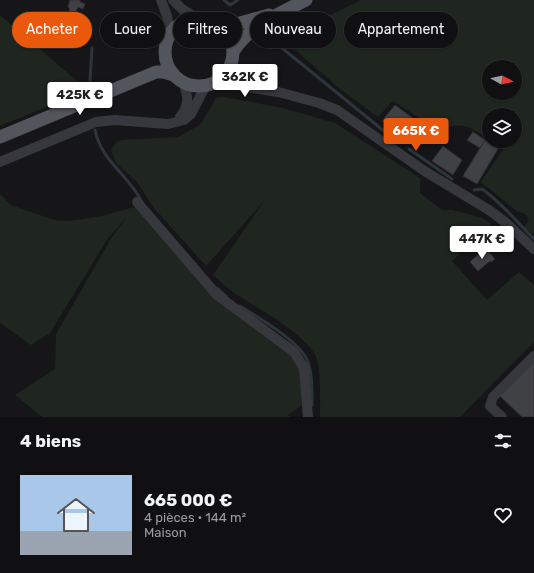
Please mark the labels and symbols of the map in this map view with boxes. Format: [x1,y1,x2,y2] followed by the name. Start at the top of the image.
[482,60,522,100] north arrow
[212,64,278,98] pin: 362K €
[47,82,113,116] pin: 425K €
[383,118,449,152] pin: 665K €
[449,226,515,260] pin: 447K €

